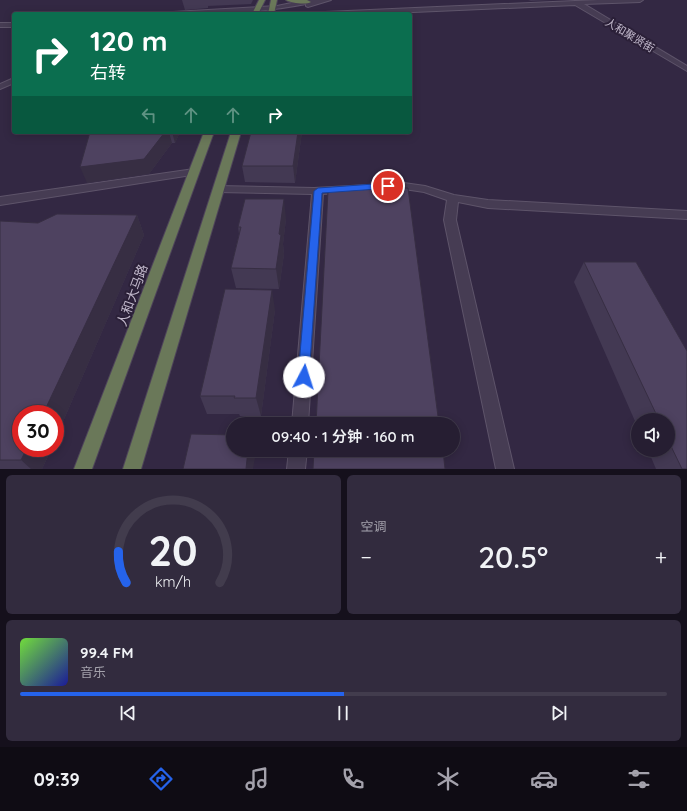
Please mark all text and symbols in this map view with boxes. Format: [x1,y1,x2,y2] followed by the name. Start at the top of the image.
[603,15,657,55] street label: 人和聚贤街
[90,23,168,58] text: 120 m
[24,28,76,80] icon: right
[90,61,126,84] text: 右转
[138,104,160,126] icon: left
[180,104,202,126] icon: ahead
[222,104,244,126] icon: ahead
[264,104,286,126] icon: right
[371,169,405,203] pin
[377,175,399,197] icon: arrive
[113,262,151,328] street label: 人和大马路
[283,356,325,398] position arrow
[12,405,64,457] speed limit sign: 30
[631,413,675,457] map controls
[631,413,675,457] button: sound
[272,427,414,446] text: 09:40 · 1 分钟 · 160 m
[361,518,387,534] text: 空调
[149,523,198,575] text: 20
[478,538,548,576] text: 20.5°
[361,543,372,571] text: −
[655,543,667,571] text: +
[155,572,191,590] text: km/h
[80,643,133,662] text: 99.4 FM
[80,664,106,680] text: 音乐
[117,702,139,724] icon: previous
[332,702,354,724] icon: pause
[548,702,570,724] icon: next
[147,765,175,793] icon: directions
[243,765,271,793] icon: music
[339,765,367,793] icon: phone
[434,765,462,793] icon: climate
[530,765,558,793] icon: car
[625,765,653,793] icon: filters
[34,768,80,791] text: 09:39

